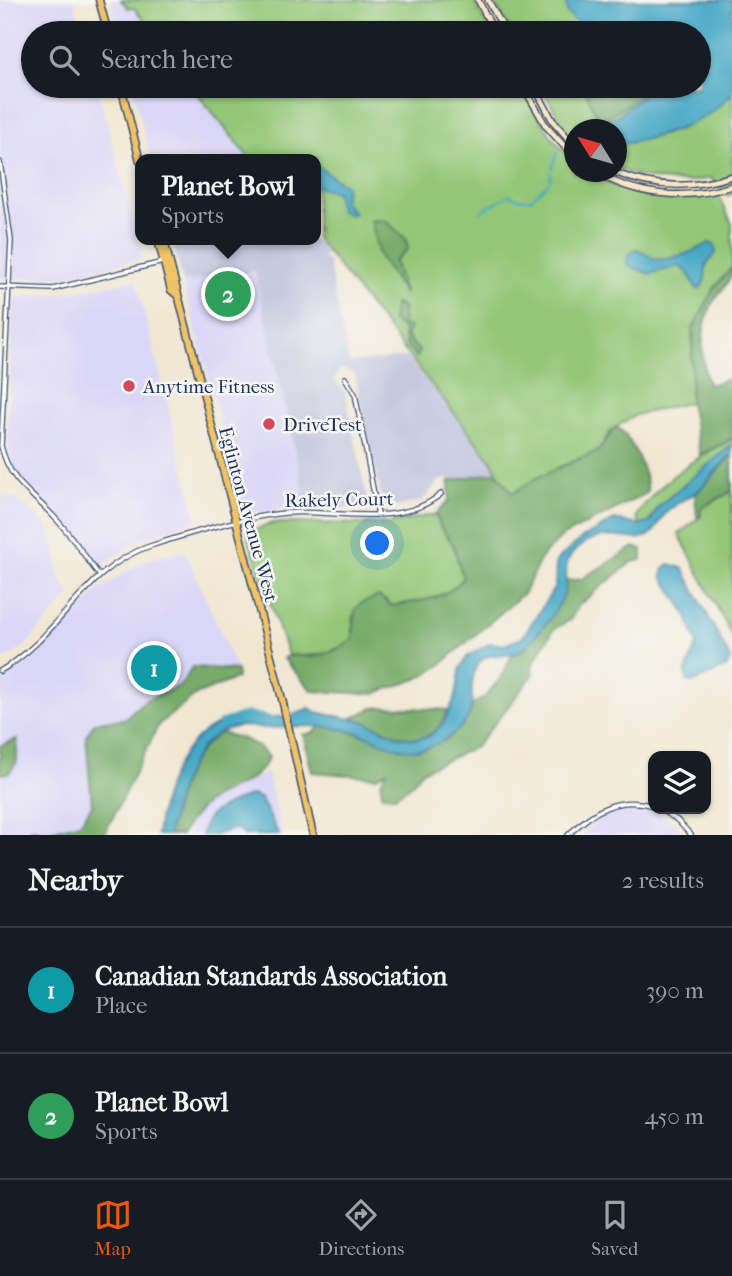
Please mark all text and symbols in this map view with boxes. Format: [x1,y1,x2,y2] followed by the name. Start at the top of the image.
[21,21,711,98] search box
[45,41,83,79] icon: search
[101,44,233,75] text: Search here
[564,119,627,182] north arrow
[135,154,321,245] popup
[161,171,295,202] text: Planet Bowl
[161,202,224,229] text: Sports
[205,268,251,320] pin: 2
[142,376,274,398] place label: Anytime Fitness
[121,378,137,394] marker: Anytime Fitness
[283,414,362,436] place label: DriveTest
[261,416,277,432] marker: DriveTest
[214,424,282,605] street label: Eglinton Avenue West
[284,488,394,512] street label: Rakely Court
[360,526,394,560] your location
[131,642,177,694] pin: 1
[648,751,711,814] map controls
[648,751,711,814] button: layers
[28,863,123,898] text: Nearby
[622,867,704,894] text: 2 results
[95,961,447,992] text: Canadian Standards Association
[47,977,55,1004] text: 1
[646,977,704,1004] text: 390 m
[95,992,147,1019] text: Place
[95,1087,229,1118] text: Planet Bowl
[45,1103,57,1130] text: 2
[644,1103,704,1130] text: 450 m
[95,1118,157,1145] text: Sports
[94,1196,132,1260] tab: Map
[319,1196,404,1260] tab: Directions
[591,1196,638,1260] tab: Saved

